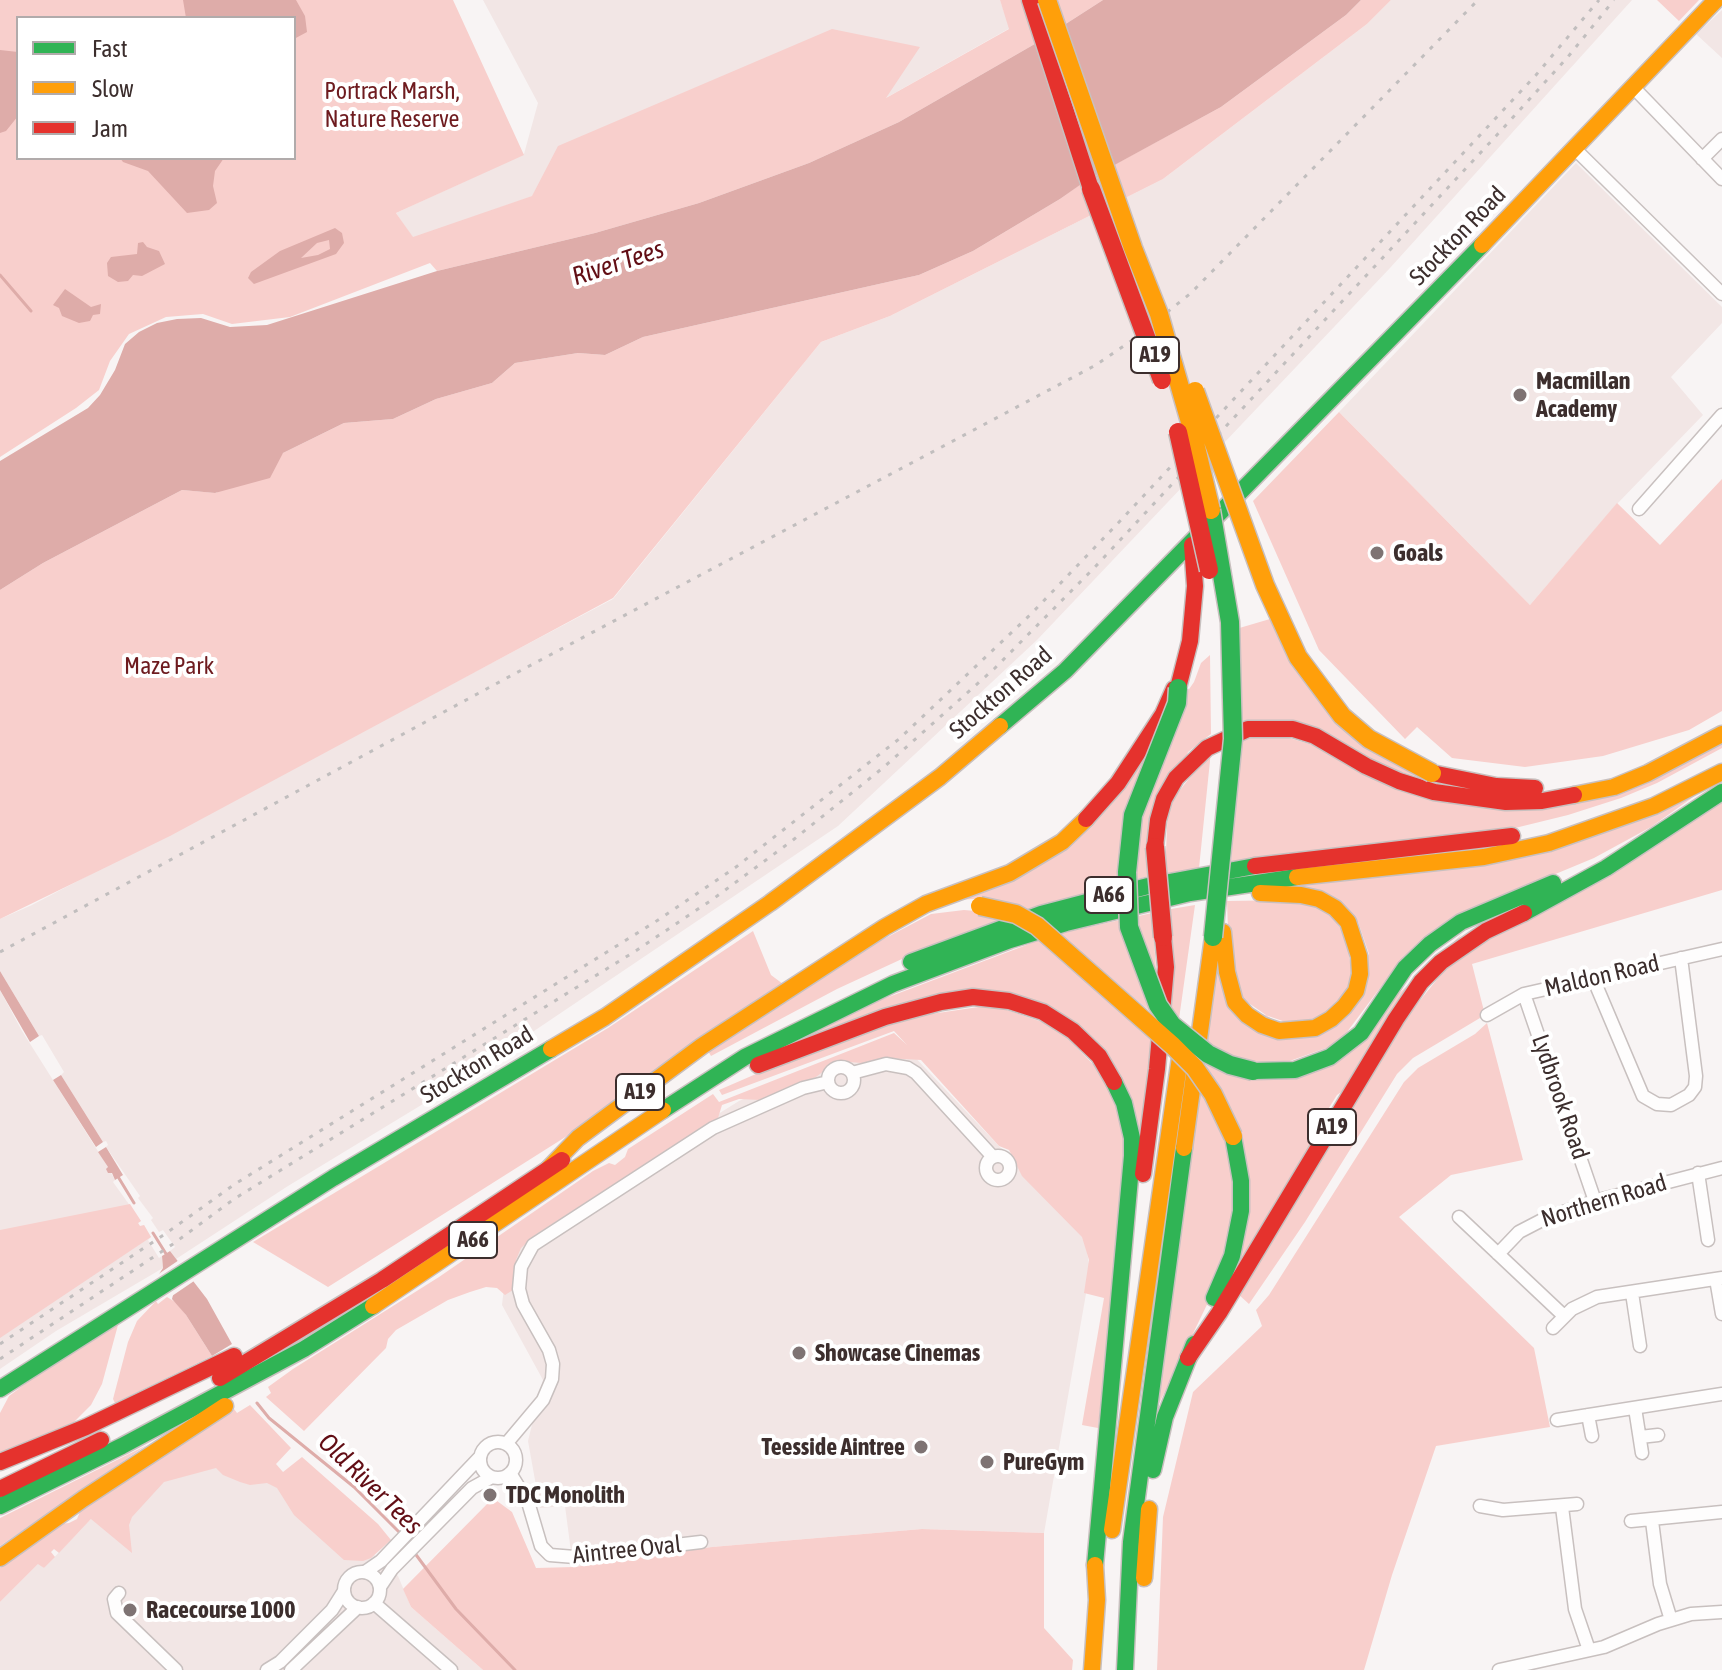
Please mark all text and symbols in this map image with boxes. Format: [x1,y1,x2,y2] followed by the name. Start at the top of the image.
[16,16,296,160] legend
[92,35,128,62] text: Fast
[92,75,134,102] text: Slow
[324,77,460,133] park label: Portrack Marsh, Nature Reserve
[92,115,128,142] text: Jam
[1404,181,1512,291] street label: Stockton Road
[568,234,668,292] water label: River Tees
[1131,337,1179,373] road number: A19
[1536,367,1630,423] place label: Macmillan Academy
[1511,386,1529,404] marker: Macmillan Academy
[1393,539,1443,567] place label: Goals
[1368,544,1386,562] marker: Goals
[944,641,1058,745] street label: Stockton Road
[124,652,214,680] park label: Maze Park
[1085,877,1133,913] road number: A66
[1542,949,1662,1003] street label: Maldon Road
[416,1020,538,1110] street label: Stockton Road
[1525,1031,1595,1163] street label: Lydbrook Road
[616,1074,664,1110] road number: A19
[1308,1109,1356,1145] road number: A19
[1538,1168,1670,1234] street label: Northern Road
[449,1222,497,1258] road number: A66
[815,1339,980,1367] place label: Showcase Cinemas
[790,1344,808,1362] marker: Showcase Cinemas
[312,1427,428,1541] water label: Old River Tees
[762,1433,905,1461] place label: Teesside Aintree
[912,1438,930,1456] marker: Teesside Aintree
[1003,1448,1084,1476] place label: PureGym
[978,1453,996,1471] marker: PureGym
[506,1481,625,1509] place label: TDC Monolith
[481,1486,499,1504] marker: TDC Monolith
[571,1530,683,1570] street label: Aintree Oval
[146,1596,295,1624] place label: Racecourse 1000
[121,1601,139,1619] marker: Racecourse 1000

